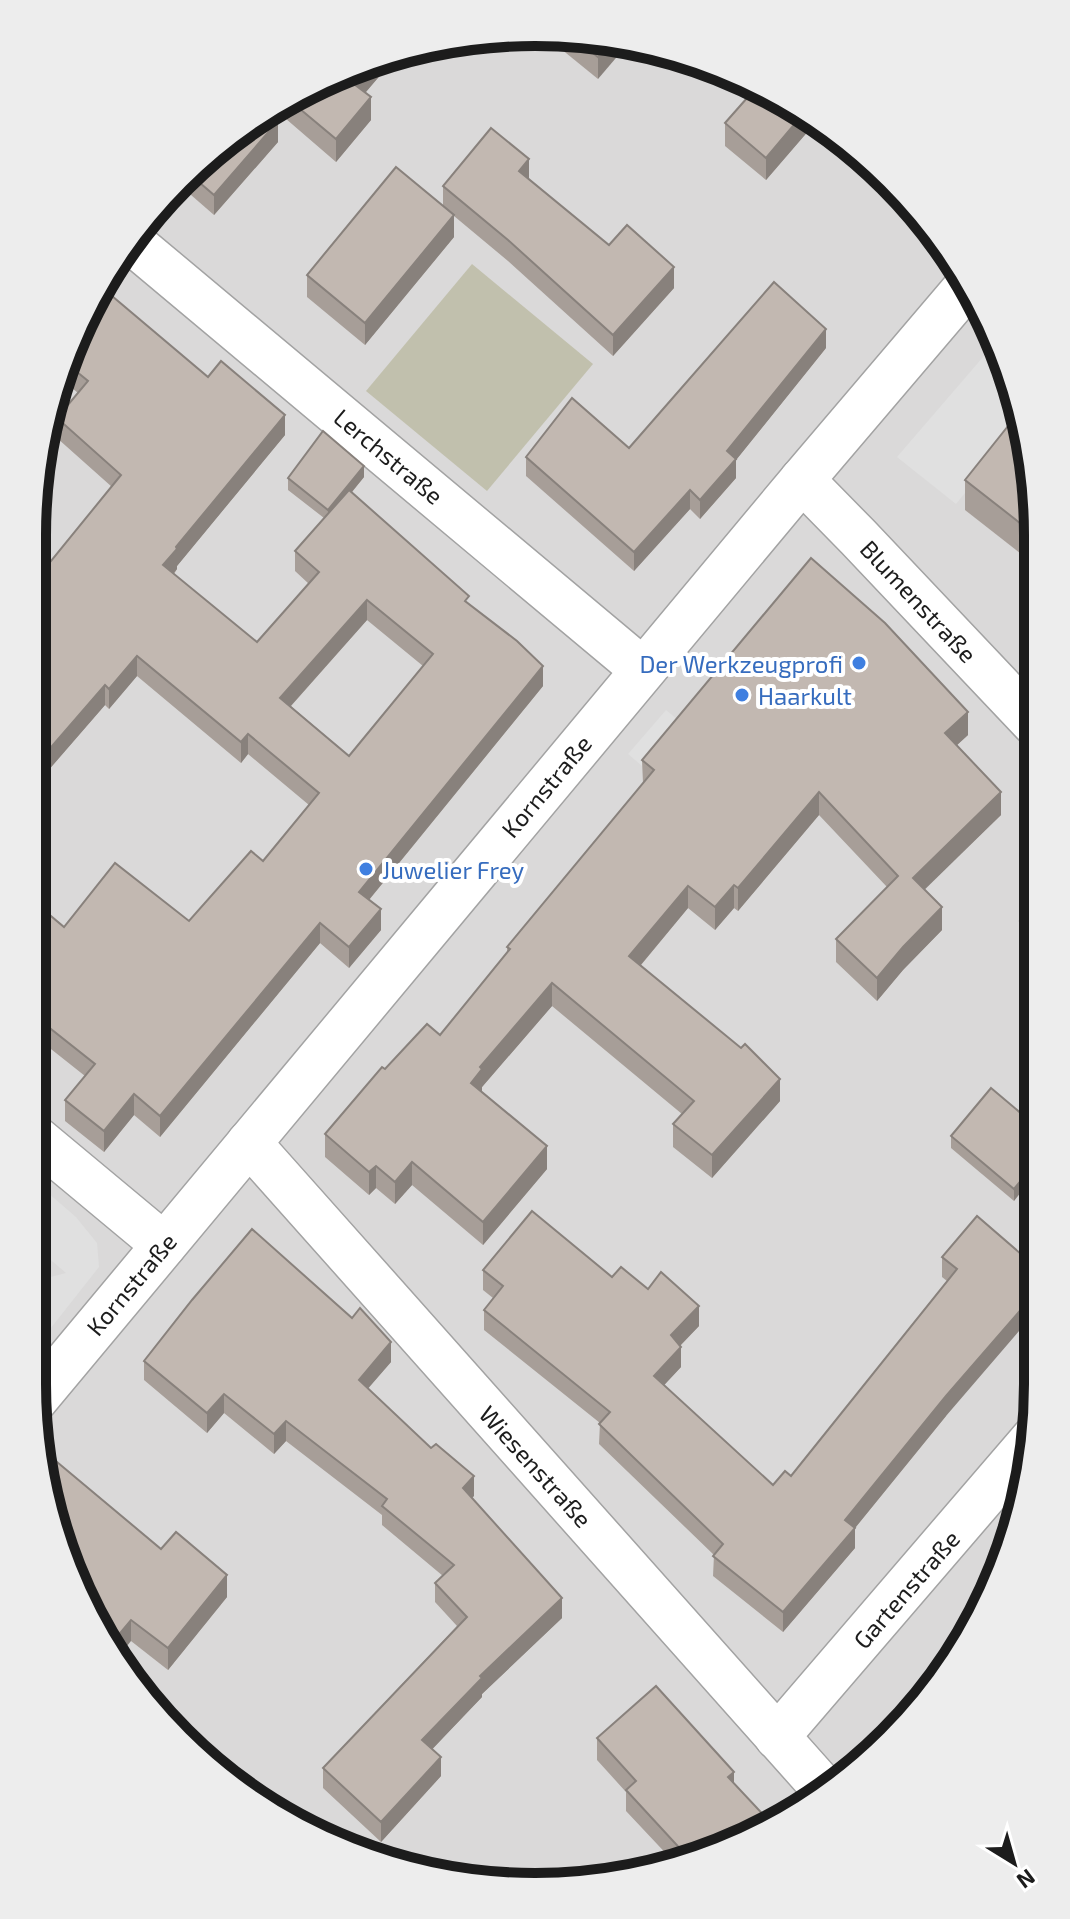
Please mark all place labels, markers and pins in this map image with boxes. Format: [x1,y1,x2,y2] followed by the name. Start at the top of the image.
[639,649,843,678] place label: Der Werkzeugprofi
[850,654,868,672] marker: Der Werkzeugprofi
[758,681,852,710] place label: Haarkult
[733,686,751,704] marker: Haarkult
[382,855,525,884] place label: Juwelier Frey
[357,860,375,878] marker: Juwelier Frey

